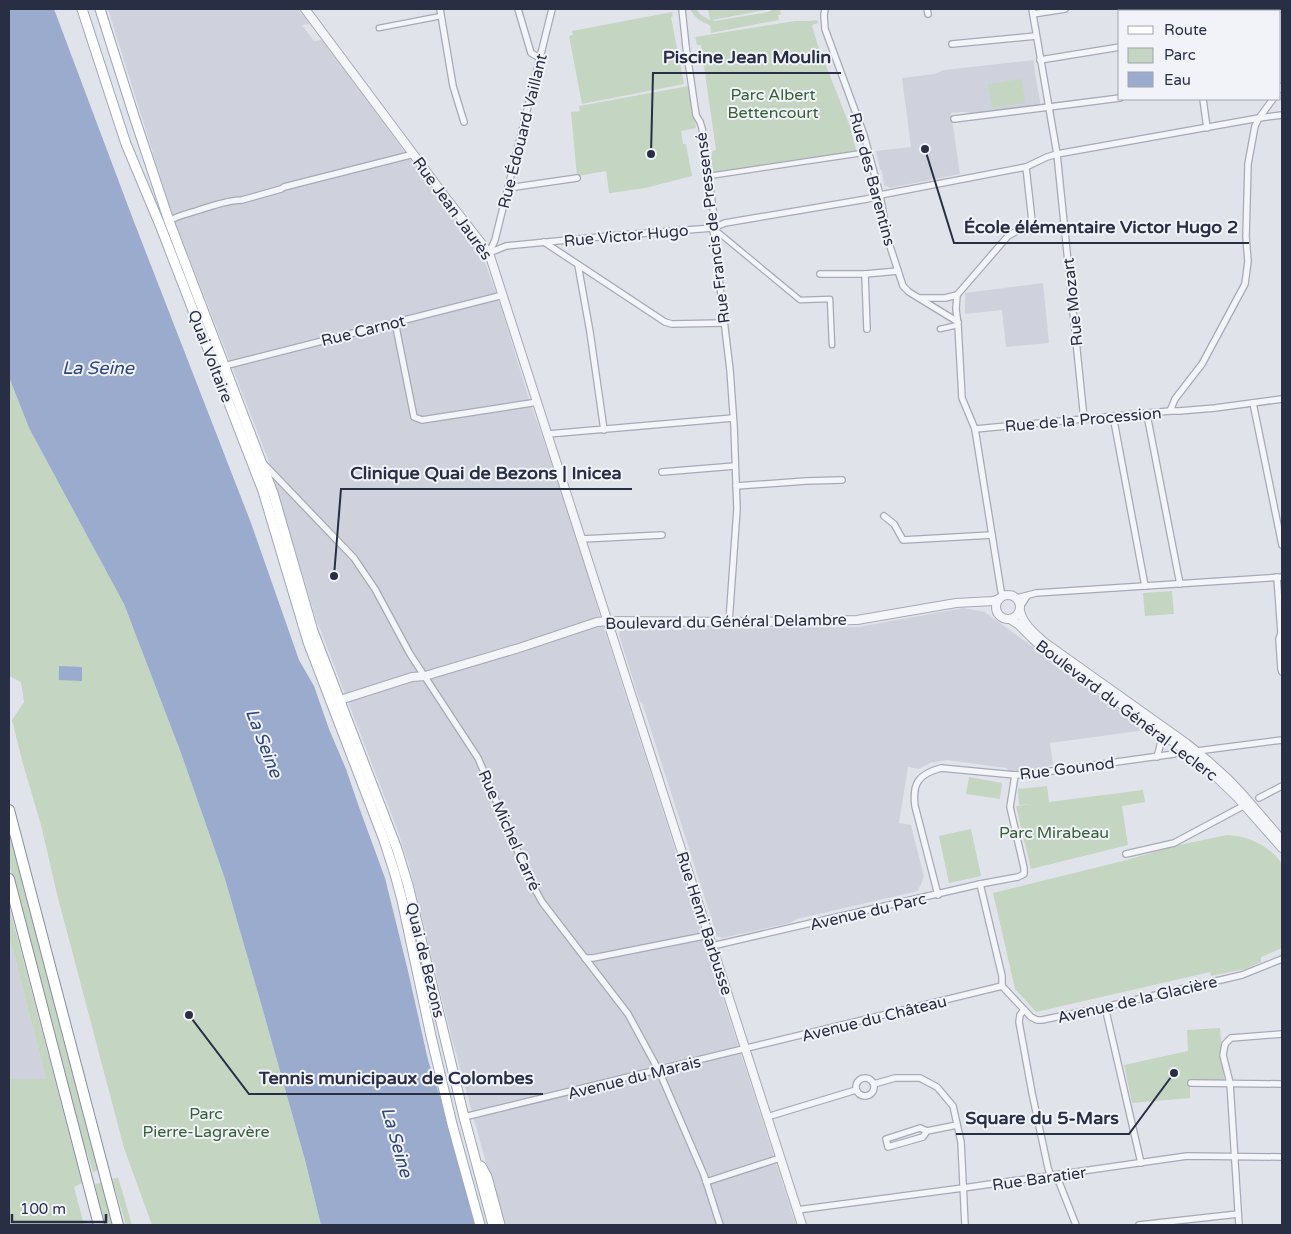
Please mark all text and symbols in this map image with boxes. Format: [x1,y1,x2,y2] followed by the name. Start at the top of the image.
[1118,10,1281,100] legend
[1164,21,1207,39] text: Route
[653,40,841,73] callout: Piscine Jean Moulin
[663,46,831,68] text: Piscine Jean Moulin
[1164,46,1196,64] text: Parc
[494,52,552,211] street label: Rue Édouard Vaillant
[1164,71,1191,89] text: Eau
[727,85,819,123] park label: Parc Albert Bettencourt
[845,110,899,248] street label: Rue des Barentins
[691,131,735,325] street label: Rue Francis de Pressensé
[408,153,496,264] street label: Rue Jean Jaurès
[954,210,1249,243] callout: École élémentaire Victor Hugo 2
[964,216,1238,238] text: École élémentaire Victor Hugo 2
[563,221,689,251] street label: Rue Victor Hugo
[1058,257,1088,347] street label: Rue Mozart
[183,307,237,406] street label: Quai Voltaire
[319,311,407,351] street label: Rue Carnot
[62,357,135,379] water label: La Seine
[1004,403,1162,437] street label: Rue de la Procession
[341,456,632,489] callout: Clinique Quai de Bezons | Inicea
[350,462,622,484] text: Clinique Quai de Bezons | Inicea
[605,610,847,634] street label: Boulevard du Général Delambre
[1032,636,1221,786] street label: Boulevard du Général Leclerc
[241,705,287,781] water label: La Seine
[1019,753,1116,785] street label: Rue Gounod
[473,767,545,894] street label: Rue Michel Carré
[999,823,1109,843] park label: Parc Mirabeau
[671,849,737,998] street label: Rue Henri Barbusse
[808,889,929,935] street label: Avenue du Parc
[401,900,449,1020] street label: Quai de Bezons
[1055,972,1219,1028] street label: Avenue de la Glacière
[800,991,949,1047] street label: Avenue du Château
[566,1052,703,1104] street label: Avenue du Marais
[249,1061,543,1094] callout: Tennis municipaux de Colombes
[258,1067,534,1089] text: Tennis municipaux de Colombes
[956,1101,1129,1134] callout: Square du 5-Mars
[143,1104,269,1142] park label: Parc Pierre-Lagravère
[376,1104,418,1180] water label: La Seine
[965,1107,1119,1129] text: Square du 5-Mars
[991,1162,1088,1195] street label: Rue Baratier
[12,1192,106,1224] scale bar
[20,1200,66,1218] text: 100 m

